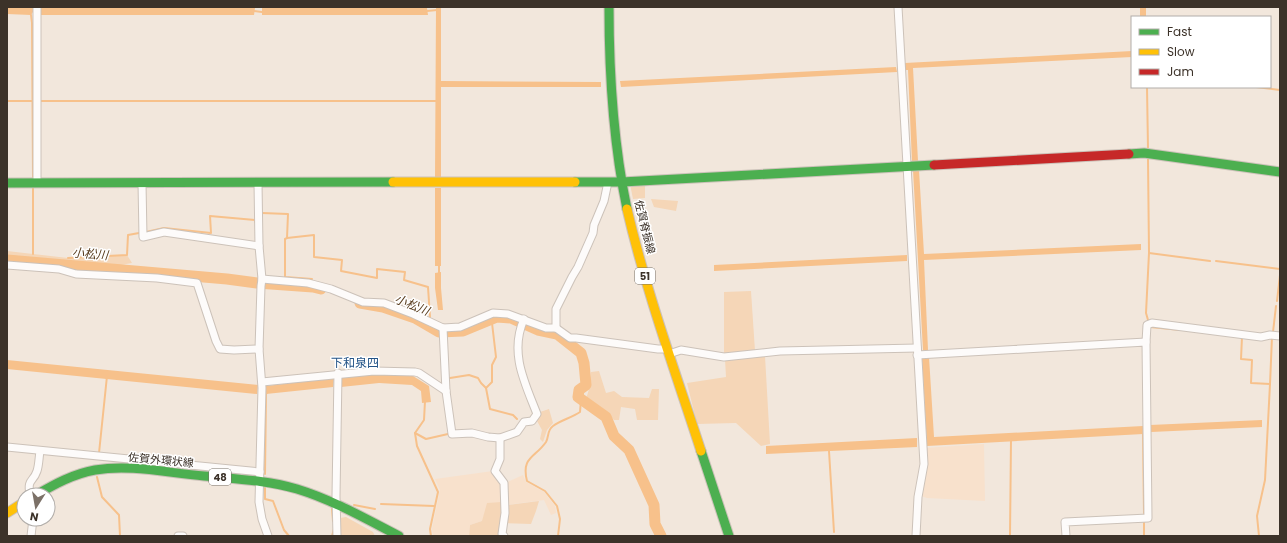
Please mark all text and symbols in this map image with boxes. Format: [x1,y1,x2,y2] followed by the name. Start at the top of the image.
[1131,16,1271,88] legend
[1167,23,1192,40] text: Fast
[1167,43,1195,60] text: Slow
[1167,63,1194,80] text: Jam
[631,198,659,256] street label: 佐賀脊振線
[71,243,111,264] water label: 小松川
[635,268,655,284] road number: 51
[392,290,434,320] water label: 小松川
[331,354,379,371] district label: 下和泉四
[127,449,195,471] street label: 佐賀外環状線
[209,469,231,485] road number: 48
[16,487,56,527] north arrow
[29,508,40,525] text: N

